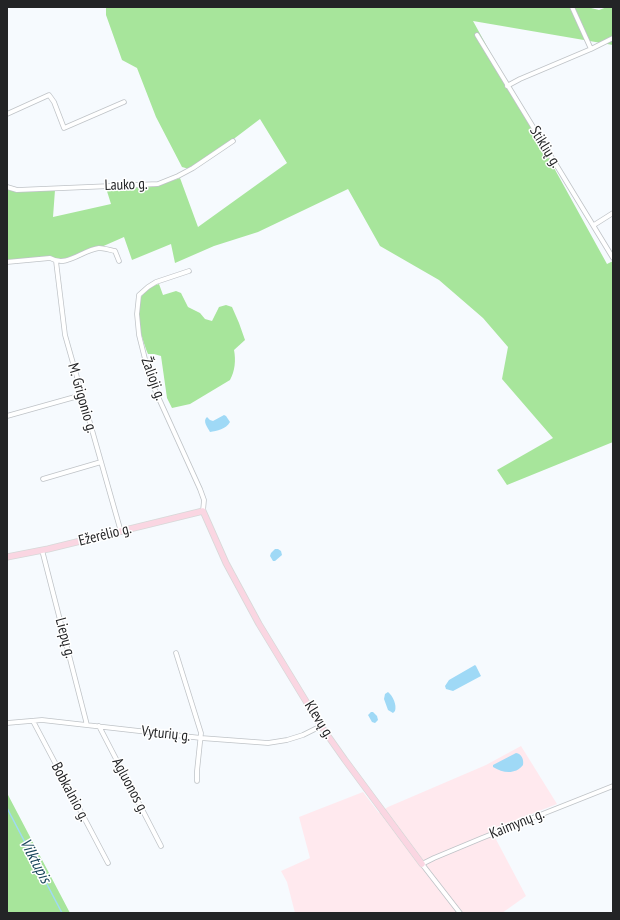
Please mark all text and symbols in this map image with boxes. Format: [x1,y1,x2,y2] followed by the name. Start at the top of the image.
[525,123,565,171] street label: Stiklių g.
[104,175,148,195] street label: Lauko g.
[137,355,169,403] street label: Žalioji g.
[63,361,101,435] street label: M. Grigonio g.
[77,520,133,550] street label: Ežerėlio g.
[51,616,79,660] street label: Liepų g.
[300,698,338,742] street label: Klevų g.
[141,722,191,746] street label: Vyturių g.
[108,755,152,817] street label: Agluonos g.
[47,760,93,824] street label: Bobkalnio g.
[487,805,547,843] street label: Kaimynų g.
[15,835,55,887] water label: Vilktupis

